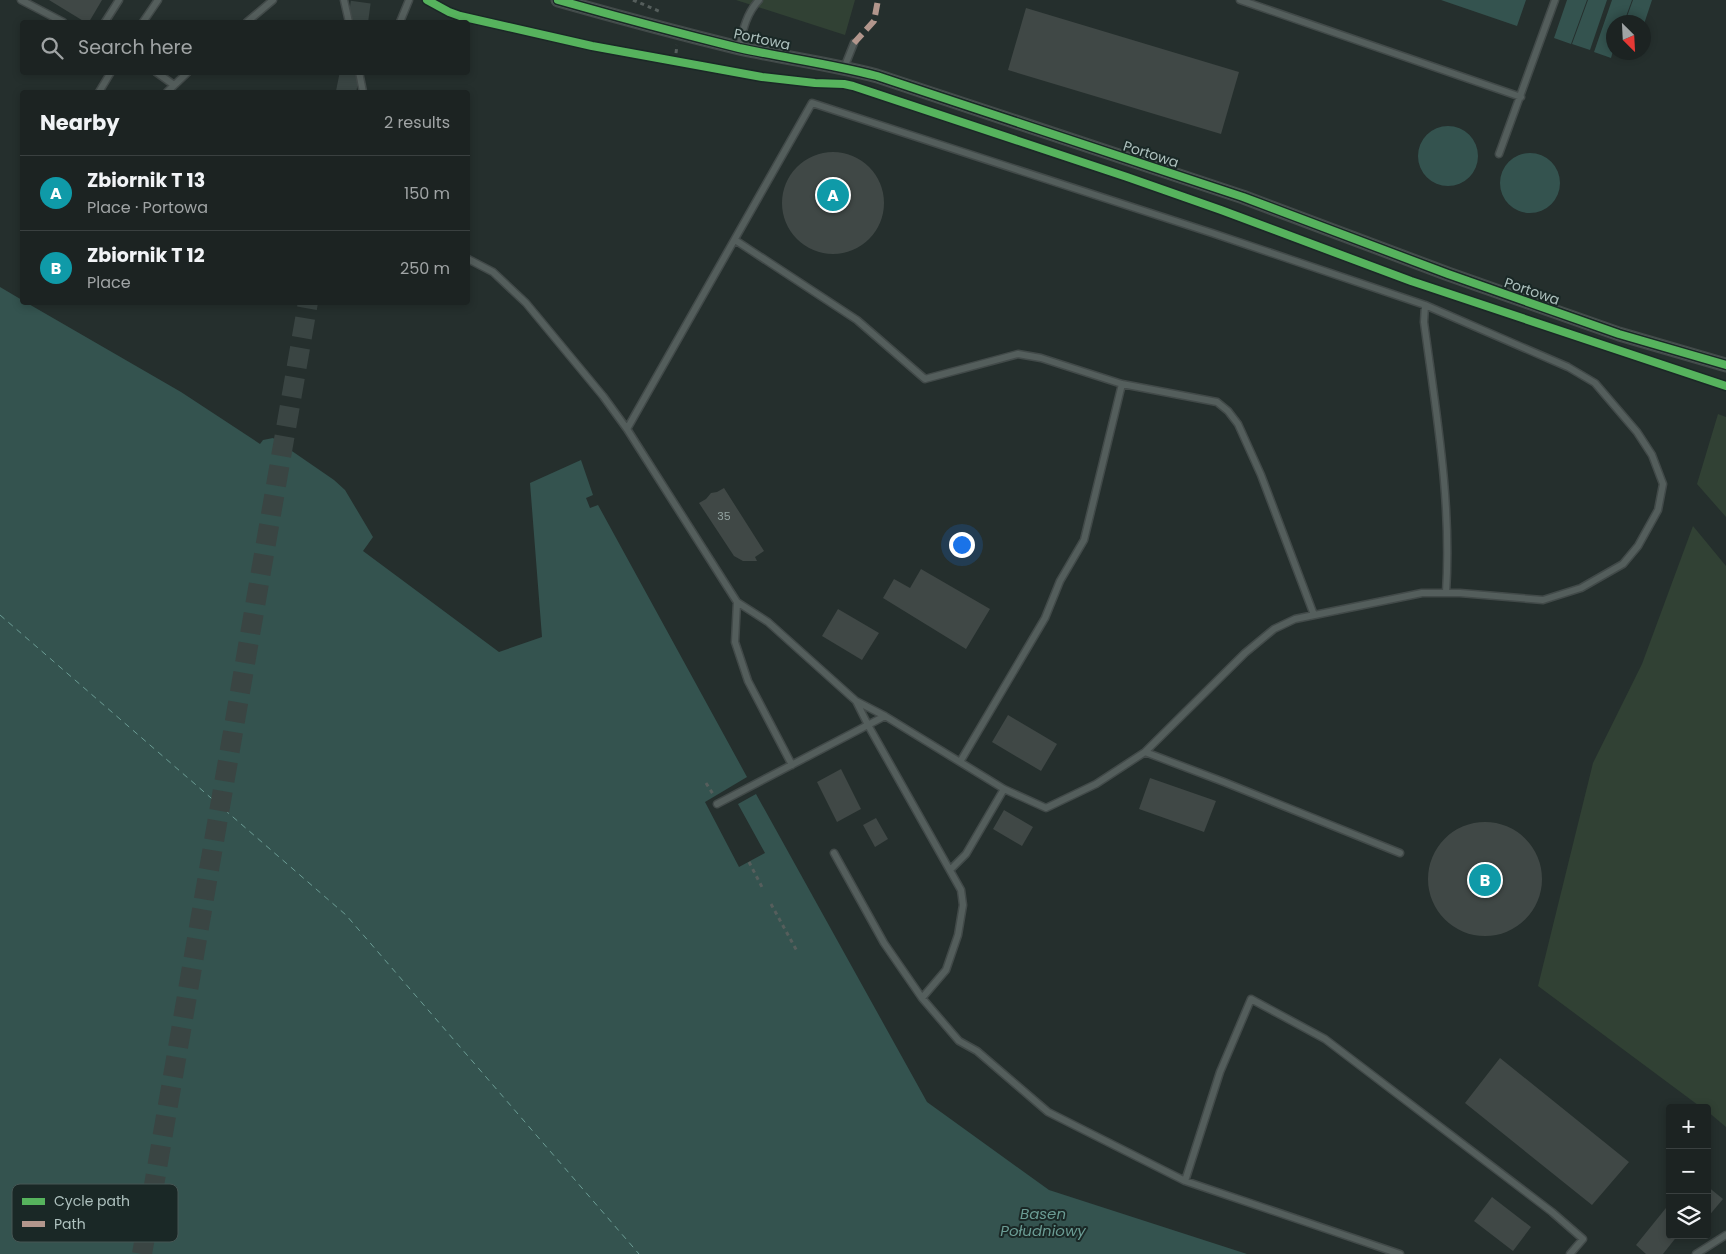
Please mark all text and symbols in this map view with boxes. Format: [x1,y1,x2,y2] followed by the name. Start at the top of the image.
[1606,15,1651,60] north arrow
[20,20,470,75] search box
[732,23,792,55] street label: Portowa
[38,34,66,62] icon: search
[78,34,192,61] text: Search here
[40,108,120,137] text: Nearby
[384,111,450,134] text: 2 results
[1121,136,1181,172] street label: Portowa
[87,167,205,194] text: Zbiornik T 13
[817,176,849,214] pin: A
[50,182,62,205] text: A
[404,182,450,205] text: 150 m
[87,196,208,219] text: Place · Portowa
[87,242,205,269] text: Zbiornik T 12
[51,257,61,280] text: B
[400,257,450,280] text: 250 m
[87,271,131,294] text: Place
[1502,272,1562,310] street label: Portowa
[717,508,731,524] house number: 35
[949,532,975,558] your location
[1469,861,1501,899] pin: B
[1666,1104,1711,1239] map controls
[1666,1104,1711,1149] button: +
[1666,1149,1711,1194] button: −
[12,1184,178,1242] legend
[54,1191,130,1211] text: Cycle path
[1666,1194,1711,1239] button: layers
[1000,1203,1086,1241] water label: Basen Południowy
[54,1214,86,1234] text: Path

